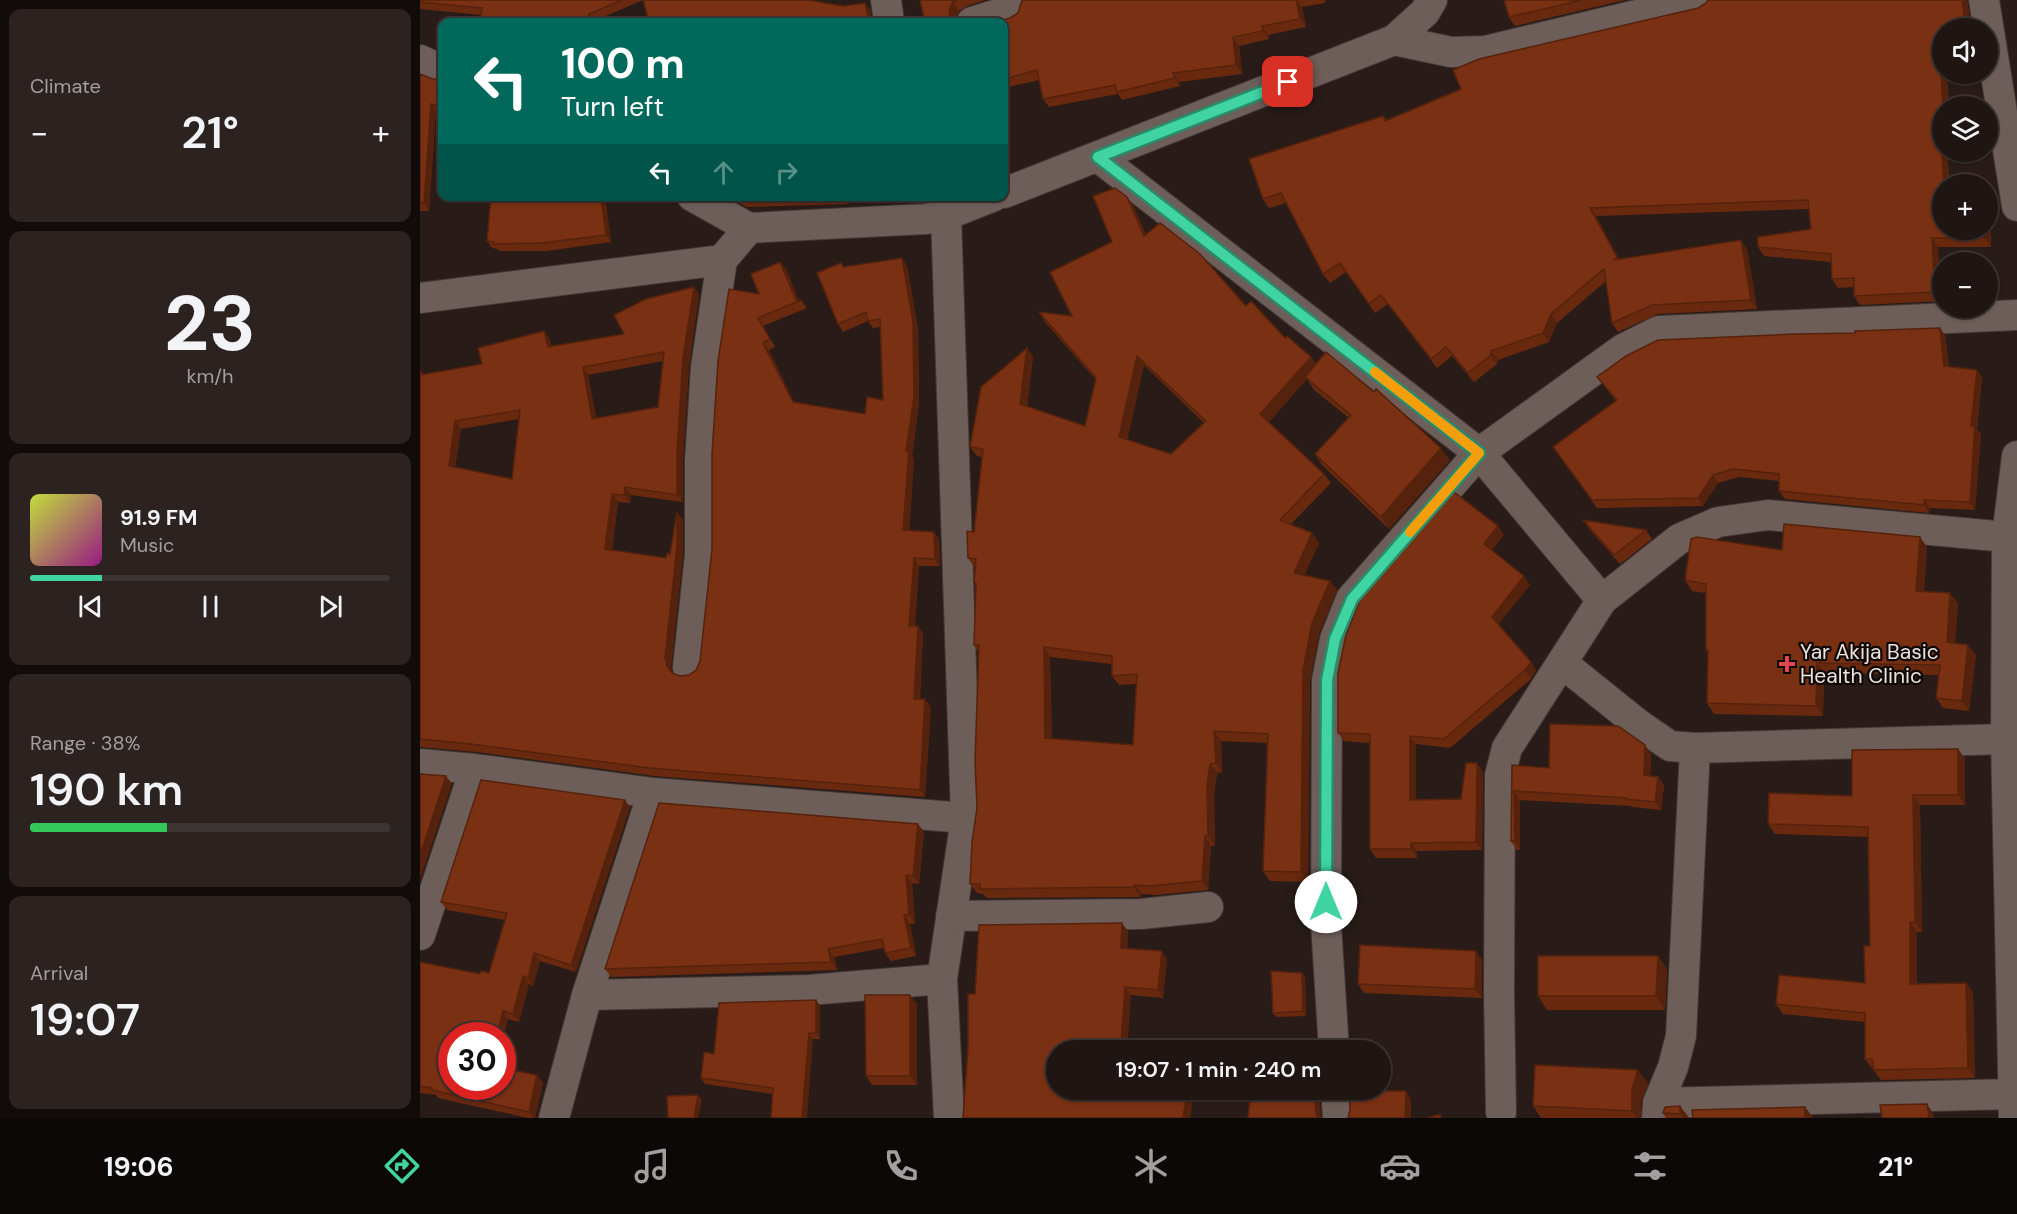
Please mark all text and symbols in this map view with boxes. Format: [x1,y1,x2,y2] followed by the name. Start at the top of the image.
[1932,18,1998,318] map controls
[1932,18,1998,84] button: sound
[561,36,685,91] text: 100 m
[462,42,540,120] icon: left
[1262,56,1313,107] pin
[1271,65,1304,98] icon: arrive
[30,73,101,99] text: Climate
[561,89,664,124] text: Turn left
[1932,96,1998,162] button: layers
[181,103,239,162] text: 21°
[30,111,48,154] text: −
[372,111,390,154] text: +
[644,156,677,189] icon: left
[707,156,740,189] icon: ahead
[770,156,803,189] icon: right
[1932,174,1998,240] button: +
[1932,252,1998,318] button: −
[164,273,256,374] text: 23
[186,363,234,389] text: km/h
[120,503,198,532] text: 91.9 FM
[120,532,175,558] text: Music
[74,590,107,623] icon: previous
[194,590,227,623] icon: pause
[314,590,347,623] icon: next
[1800,638,1939,690] place label: Yar Akija Basic Health Clinic
[1778,655,1796,673] marker: Yar Akija Basic Health Clinic
[30,730,140,756] text: Range · 38%
[30,760,183,819] text: 190 km
[1294,870,1358,934] position arrow
[30,960,88,986] text: Arrival
[30,990,140,1049] text: 19:07
[438,1022,516,1100] speed limit sign: 30
[1116,1055,1321,1084] text: 19:07 · 1 min · 240 m
[381,1145,423,1187] icon: directions
[631,1145,673,1187] icon: music
[880,1145,922,1187] icon: phone
[1130,1145,1172,1187] icon: climate
[1379,1145,1421,1187] icon: car
[1629,1145,1671,1187] icon: filters
[104,1149,174,1184] text: 19:06
[1878,1149,1913,1184] text: 21°

